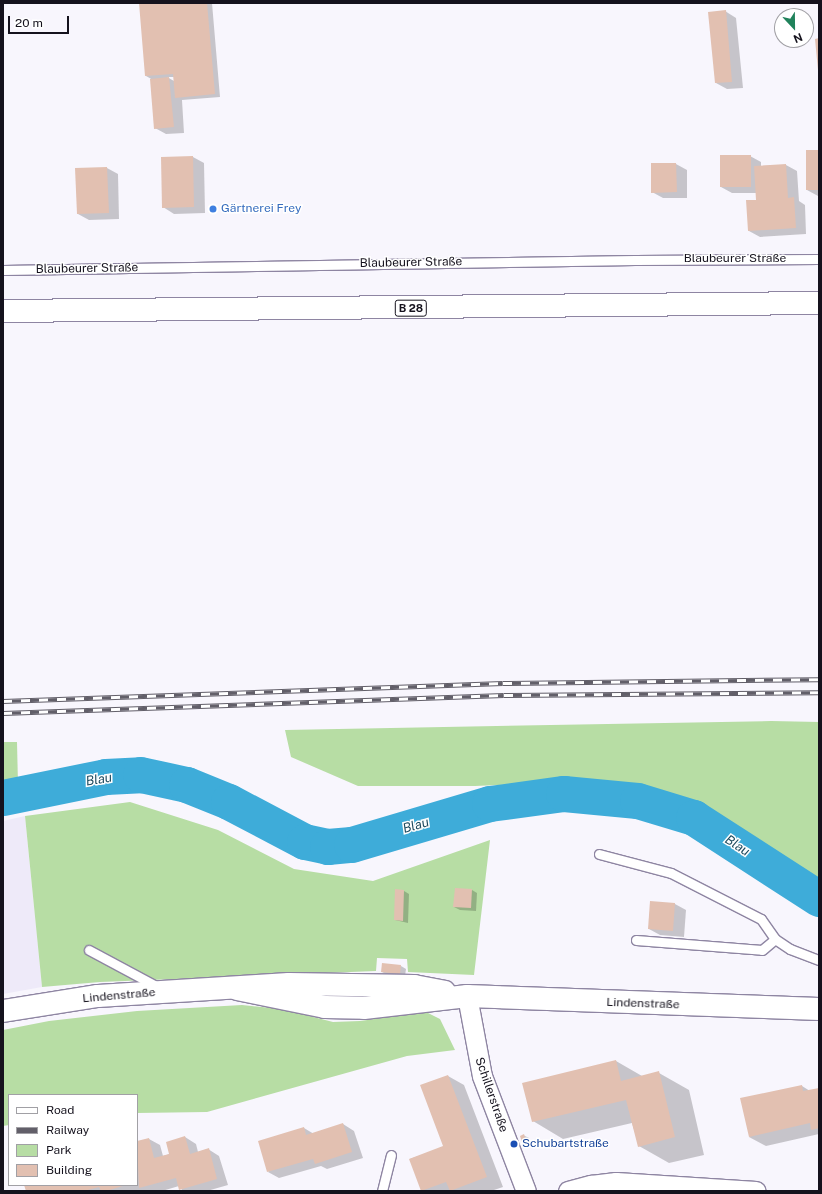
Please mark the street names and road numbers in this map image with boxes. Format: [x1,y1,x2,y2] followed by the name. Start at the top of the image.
[684,252,786,266] street label: Blaubeurer Straße
[360,255,462,271] street label: Blaubeurer Straße
[36,261,138,277] street label: Blaubeurer Straße
[394,299,428,317] road number: B 28
[82,986,156,1006] street label: Lindenstraße
[606,996,680,1012] street label: Lindenstraße
[471,1056,511,1134] street label: Schillerstraße

